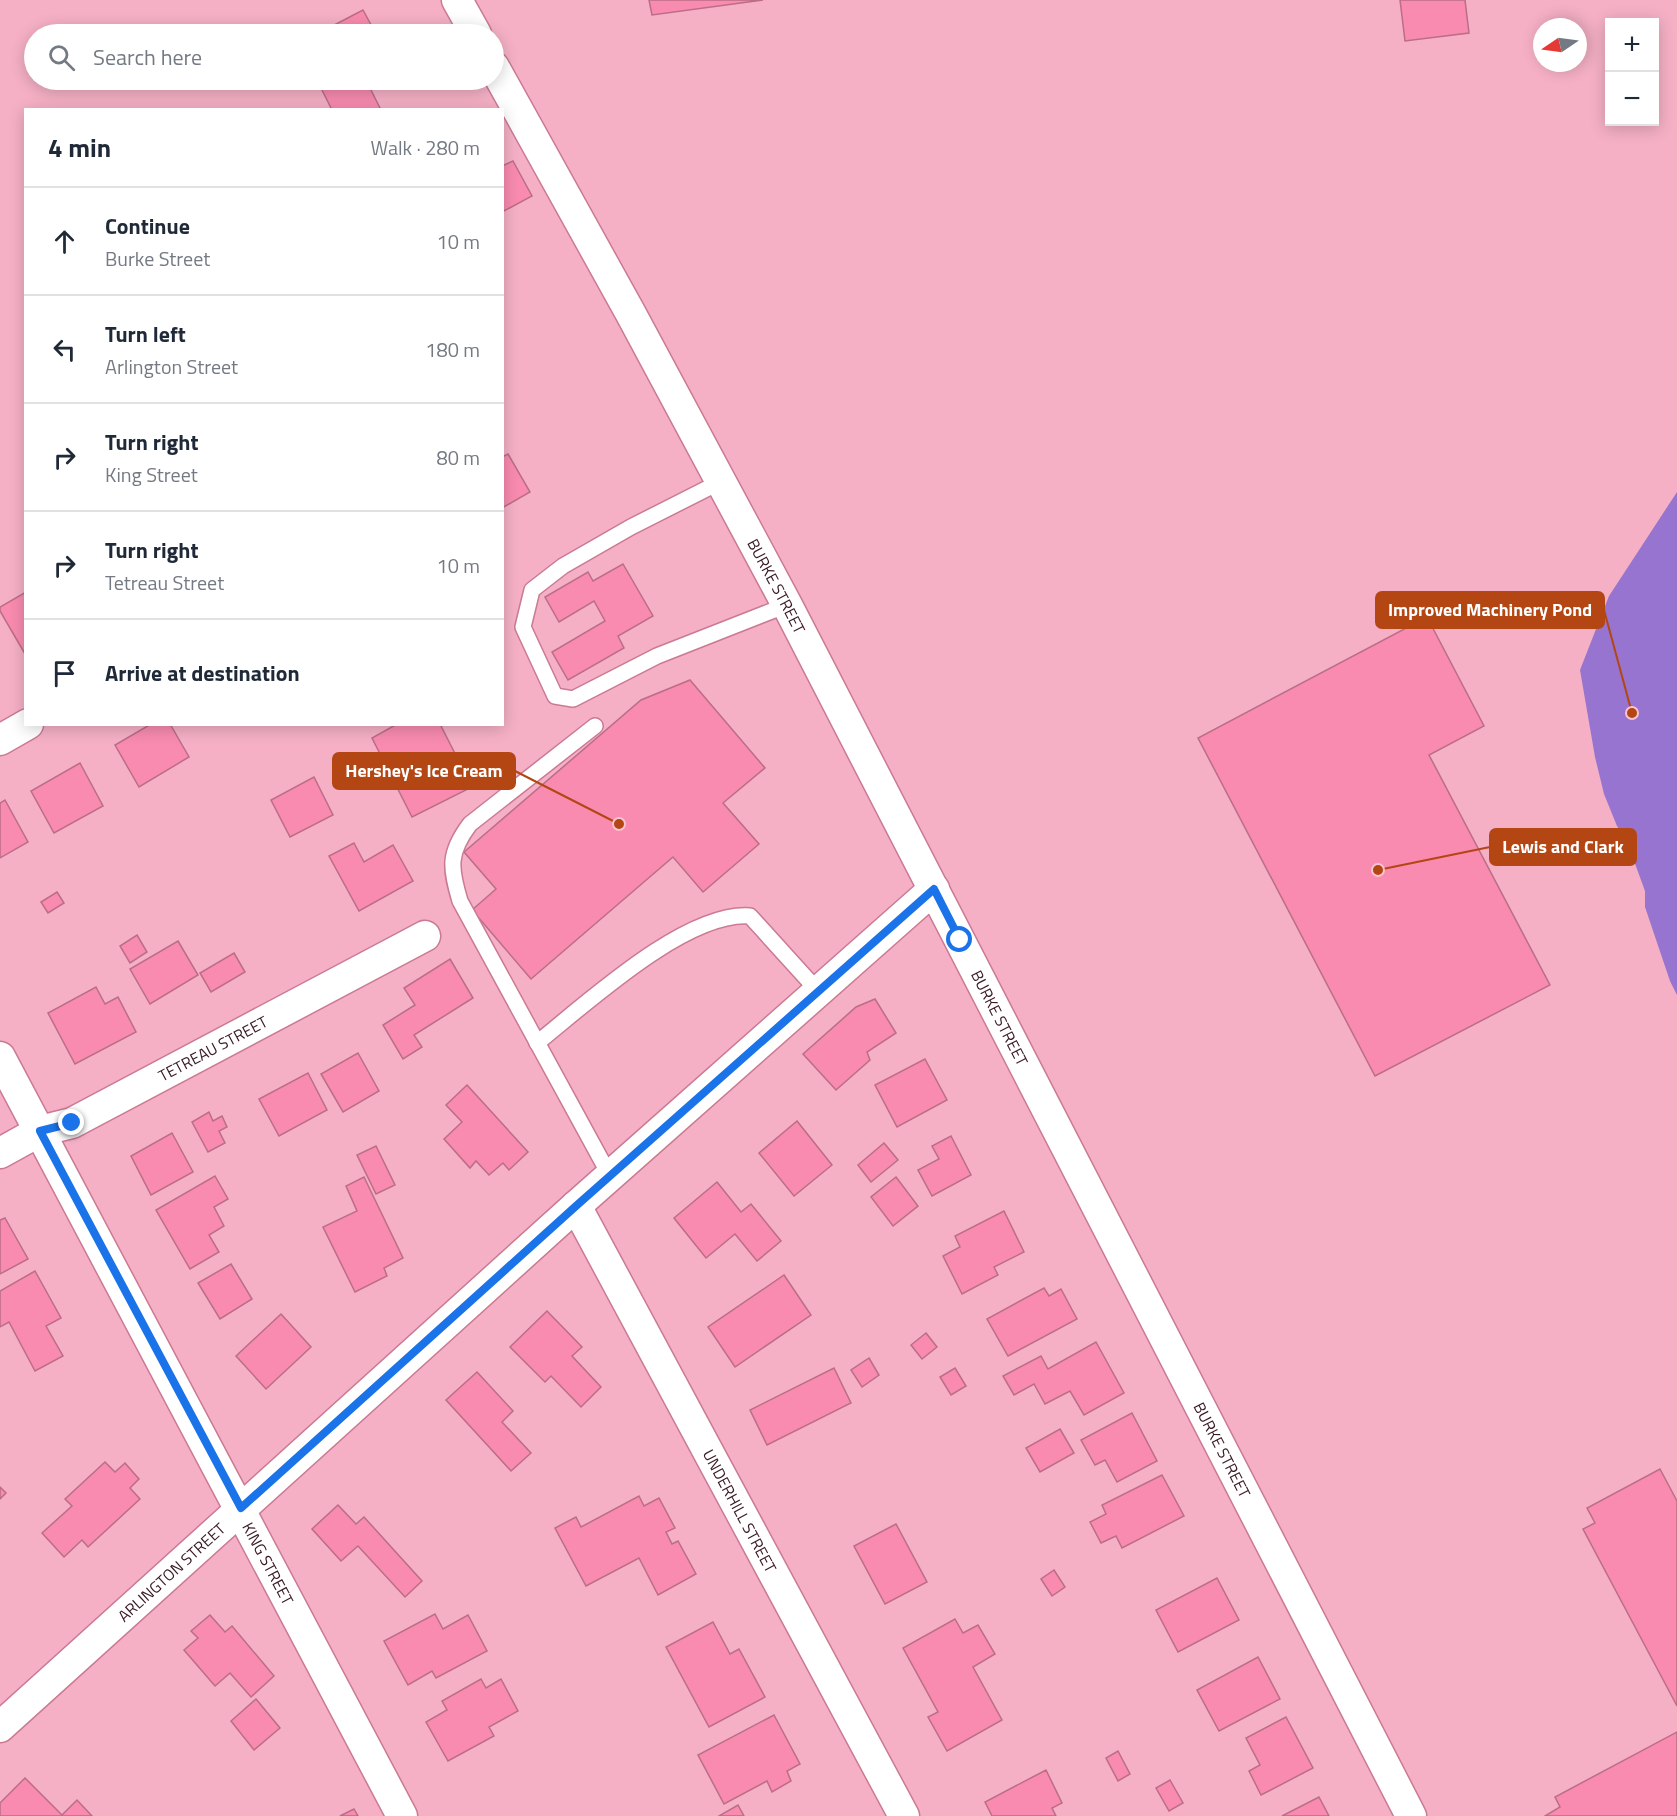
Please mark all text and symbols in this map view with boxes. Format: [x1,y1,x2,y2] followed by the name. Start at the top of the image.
[1533,18,1587,72] north arrow
[1605,18,1659,126] map controls
[1605,18,1659,72] button: +
[24,24,504,90] search box
[93,40,202,74] text: Search here
[45,41,78,74] icon: search
[1605,72,1659,126] button: −
[48,128,111,167] text: 4 min
[371,132,480,163] text: Walk · 280 m
[105,209,190,243] text: Continue
[48,225,81,258] icon: ahead
[436,226,480,257] text: 10 m
[105,243,210,274] text: Burke Street
[105,317,186,351] text: Turn left
[48,333,81,366] icon: left
[425,334,480,365] text: 180 m
[105,351,238,382] text: Arlington Street
[105,425,199,459] text: Turn right
[48,441,81,474] icon: right
[436,442,480,473] text: 80 m
[105,459,198,490] text: King Street
[105,533,199,567] text: Turn right
[741,534,812,638] street label: BURKE STREET
[48,549,81,582] icon: right
[436,550,480,581] text: 10 m
[105,567,224,598] text: Tetreau Street
[1376,592,1604,628] callout: Improved Machinery Pond
[1388,596,1592,623] text: Improved Machinery Pond
[105,656,300,690] text: Arrive at destination
[48,657,81,690] icon: arrive
[333,753,515,789] callout: Hershey's Ice Cream
[345,757,503,784] text: Hershey's Ice Cream
[1490,829,1636,865] callout: Lewis and Clark
[1502,833,1624,860] text: Lewis and Clark
[946,926,972,952] route start
[965,966,1035,1070] street label: BURKE STREET
[154,1009,272,1087] street label: TETREAU STREET
[58,1109,84,1135] route end
[1188,1398,1257,1502] street label: BURKE STREET
[697,1445,783,1577] street label: UNDERHILL STREET
[112,1517,231,1627] street label: ARLINGTON STREET
[236,1518,300,1609] street label: KING STREET

